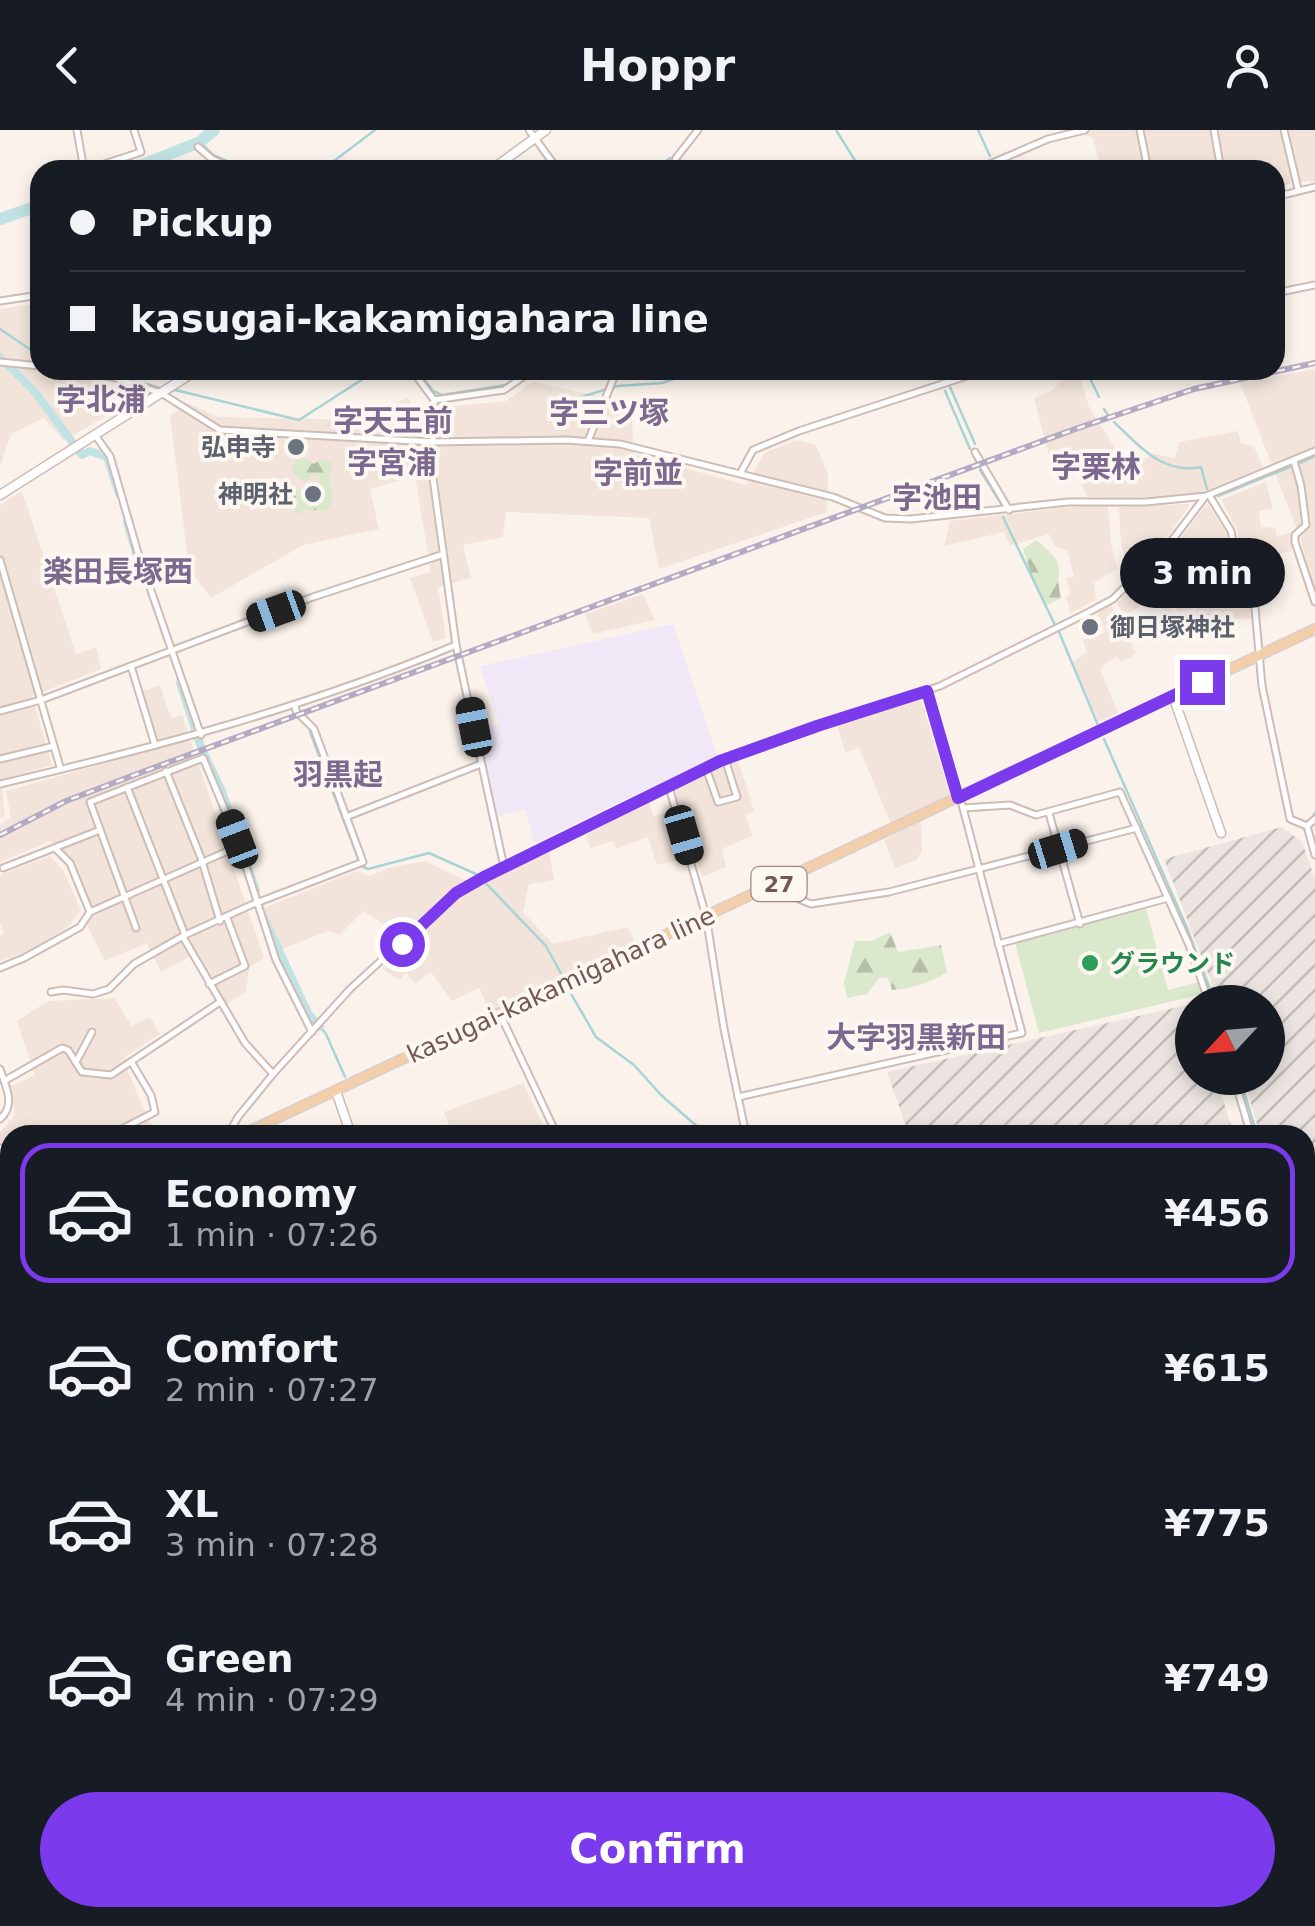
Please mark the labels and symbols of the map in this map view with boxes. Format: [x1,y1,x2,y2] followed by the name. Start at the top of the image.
[56,382,146,417] district label: 字北浦
[549,395,669,430] district label: 字三ツ塚
[333,403,453,438] district label: 字天王前
[201,433,276,462] place label: 弘申寺
[285,436,307,458] marker: 弘申寺
[347,445,437,480] district label: 字宮浦
[1051,449,1141,484] district label: 字栗林
[593,455,683,490] district label: 字前並
[218,480,293,509] place label: 神明社
[892,480,982,515] district label: 字池田
[302,483,324,505] marker: 神明社
[1120,537,1284,607] callout: 3 min
[43,554,193,589] district label: 楽田長塚西
[243,587,309,635] car
[1110,613,1235,642] place label: 御日塚神社
[1079,616,1101,638] marker: 御日塚神社
[1180,660,1225,705] route end
[454,695,494,759] car
[293,757,383,792] district label: 羽黒起
[661,802,707,868] car
[212,806,262,872] car
[1025,826,1091,872] car
[752,867,806,901] road number: 27
[402,901,720,1069] street label: kasugai-kakamigahara line
[380,922,425,967] route start
[1110,949,1235,978] place label: グラウンド
[1079,952,1101,974] marker: グラウンド
[1175,985,1285,1095] north arrow
[826,1020,1006,1055] district label: 大字羽黒新田

